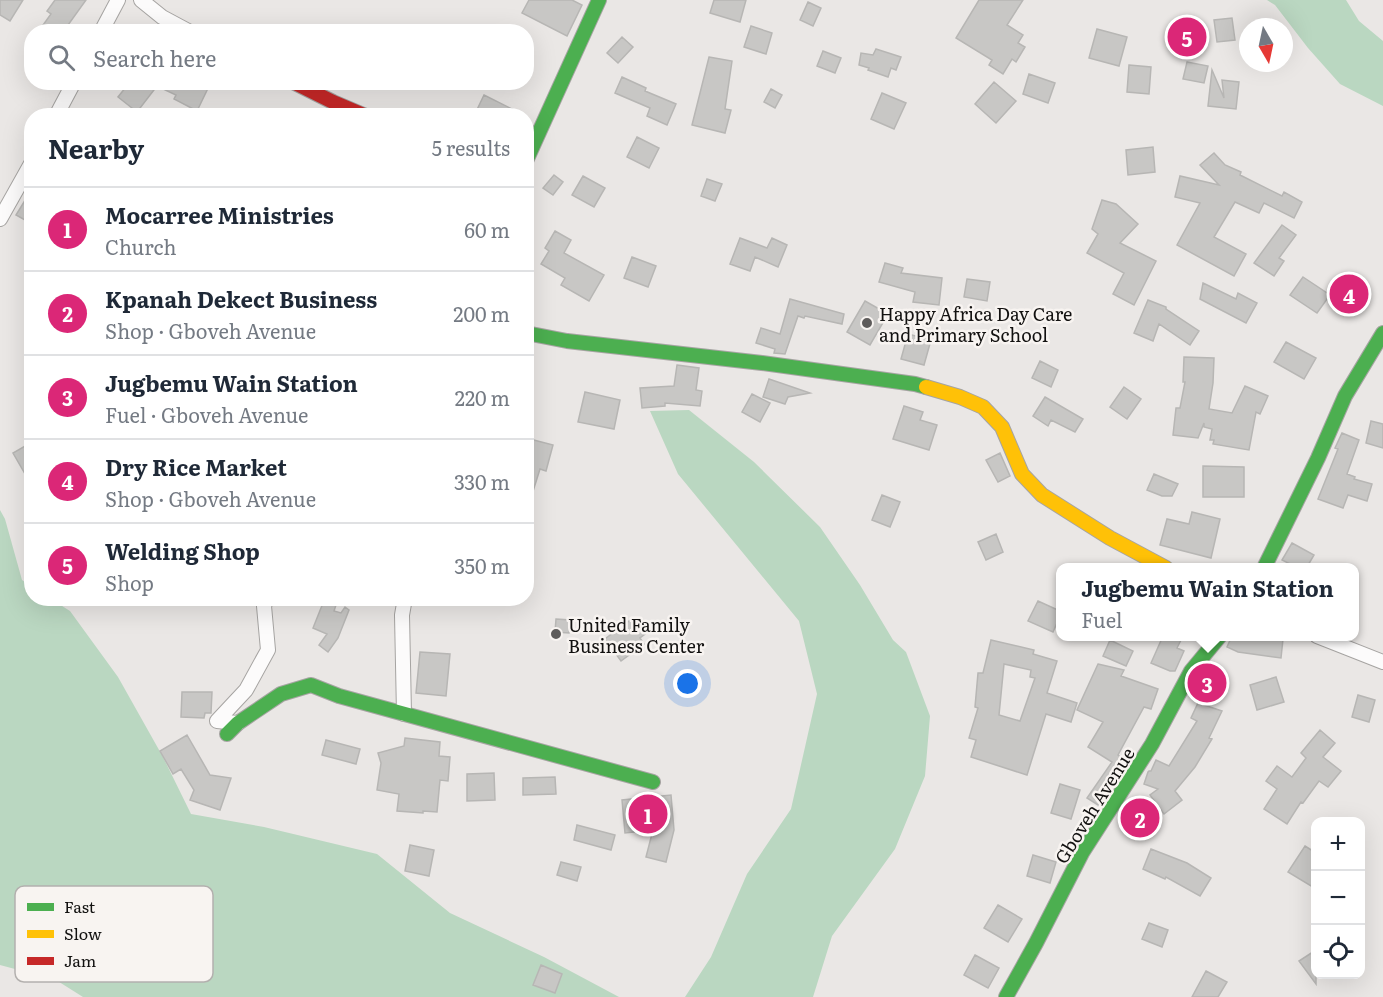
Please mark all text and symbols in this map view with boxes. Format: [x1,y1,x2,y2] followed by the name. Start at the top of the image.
[1168,15,1206,60] pin: 5
[1239,18,1293,72] north arrow
[24,24,534,90] search box
[45,41,78,74] icon: search
[93,41,216,74] text: Search here
[48,128,144,167] text: Nearby
[432,132,510,162] text: 5 results
[105,198,334,231] text: Mocarree Ministries
[63,214,72,244] text: 1
[464,214,510,244] text: 60 m
[105,231,177,261] text: Church
[1330,272,1368,316] pin: 4
[105,282,377,315] text: Kpanah Dekect Business
[62,298,73,328] text: 2
[453,298,510,328] text: 200 m
[879,300,1072,348] place label: Happy Africa Day Care and Primary School
[105,315,316,345] text: Shop · Gboveh Avenue
[860,316,874,330] marker: Happy Africa Day Care and Primary School
[105,366,358,399] text: Jugbemu Wain Station
[62,382,73,412] text: 3
[455,382,510,412] text: 220 m
[105,399,308,429] text: Fuel · Gboveh Avenue
[105,450,287,483] text: Dry Rice Market
[61,466,74,496] text: 4
[454,466,510,496] text: 330 m
[105,483,316,513] text: Shop · Gboveh Avenue
[105,534,260,567] text: Welding Shop
[62,550,73,580] text: 5
[454,550,510,580] text: 350 m
[1056,563,1359,641] popup
[105,567,154,597] text: Shop
[1081,571,1334,604] text: Jugbemu Wain Station
[1081,604,1123,634] text: Fuel
[568,611,705,659] place label: United Family Business Center
[549,627,563,641] marker: United Family Business Center
[1188,660,1226,706] pin: 3
[673,669,702,698] your location
[1047,742,1141,868] street label: Gboveh Avenue
[628,792,668,836] pin: 1
[1120,796,1160,840] pin: 2
[1311,817,1365,979] map controls
[1311,817,1365,871] button: +
[1311,871,1365,925] button: −
[15,886,213,982] legend
[64,894,96,918] text: Fast
[64,921,102,945] text: Slow
[1311,925,1365,979] button: locate
[64,948,97,972] text: Jam

